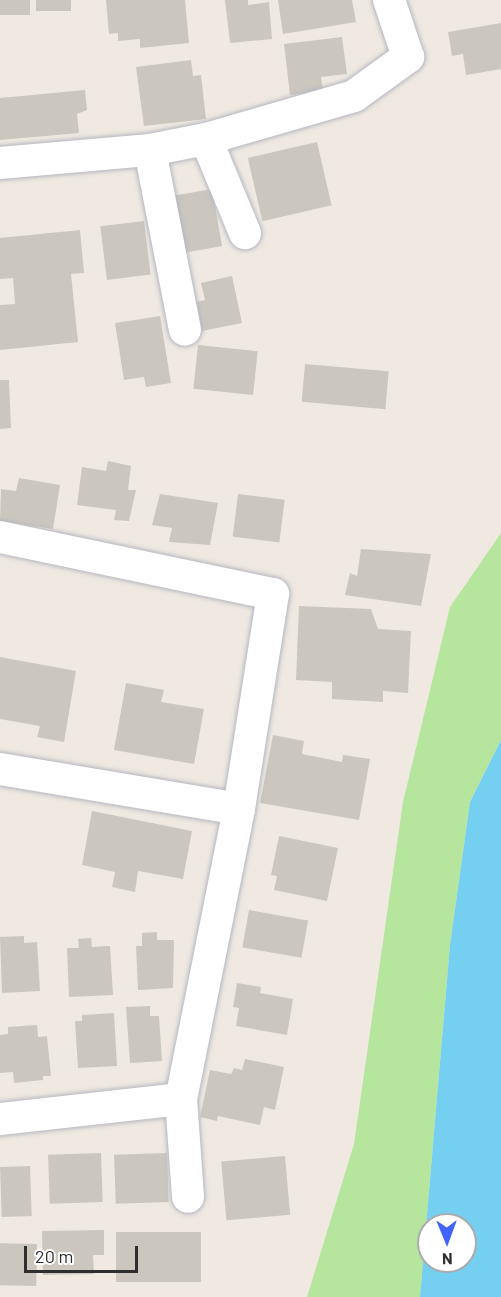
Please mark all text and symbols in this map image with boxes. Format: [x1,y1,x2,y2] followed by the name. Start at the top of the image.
[417,1213,477,1273] north arrow
[27,1234,141,1272] scale bar
[35,1245,73,1267] text: 20 m
[442,1250,453,1269] text: N

